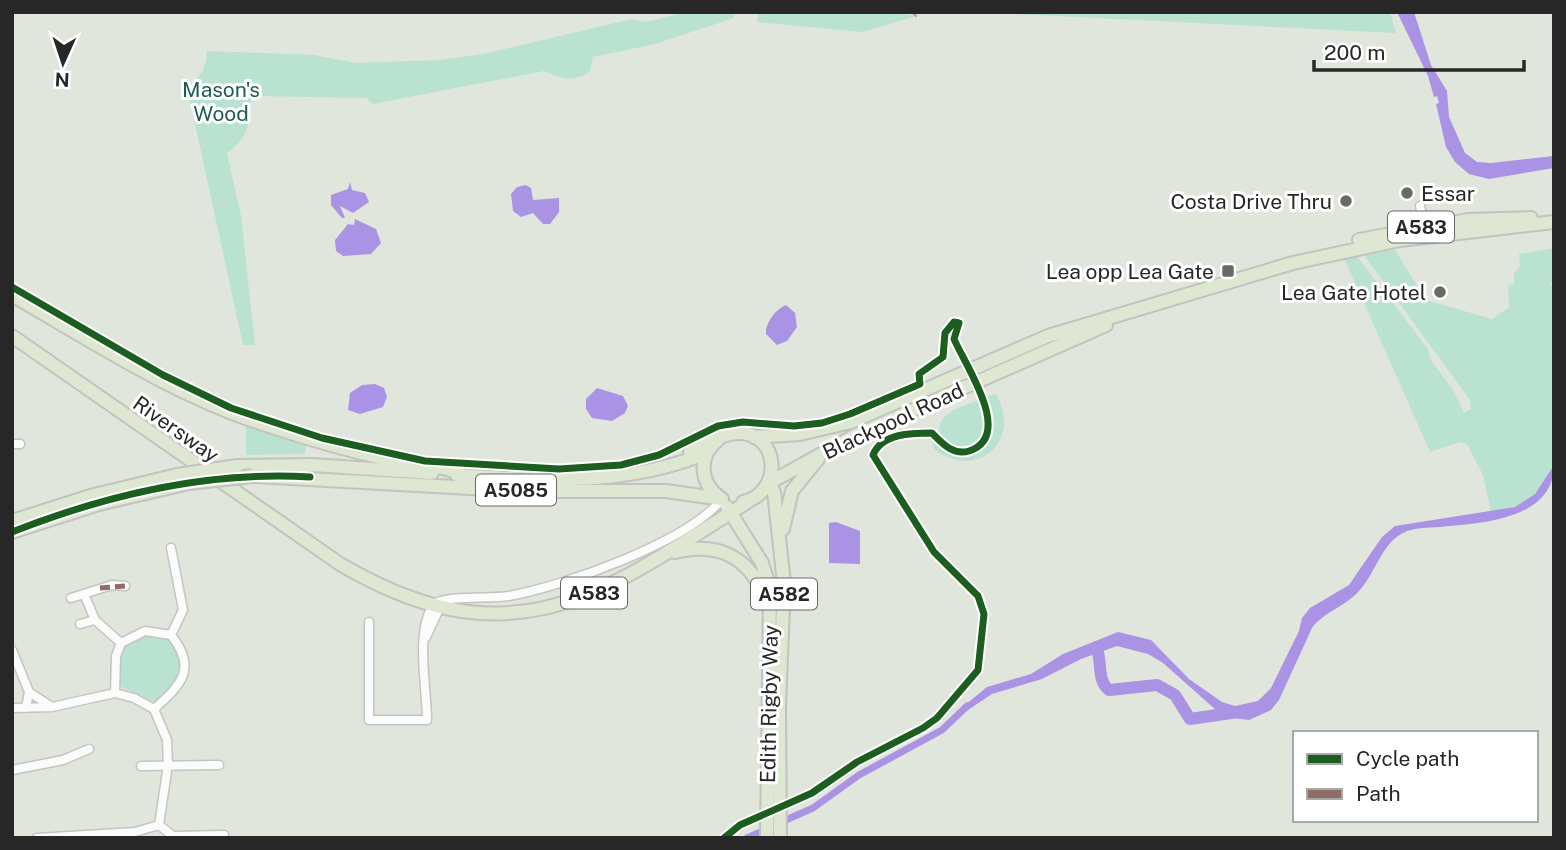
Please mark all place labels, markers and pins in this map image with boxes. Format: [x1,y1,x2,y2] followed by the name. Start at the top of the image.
[1421,181,1475,206] place label: Essar
[1399,185,1415,201] marker: Essar
[1170,189,1332,214] place label: Costa Drive Thru
[1338,193,1354,209] marker: Costa Drive Thru
[1046,259,1214,284] place label: Lea opp Lea Gate
[1220,263,1236,279] marker: Lea opp Lea Gate
[1281,280,1426,305] place label: Lea Gate Hotel
[1432,284,1448,300] marker: Lea Gate Hotel

